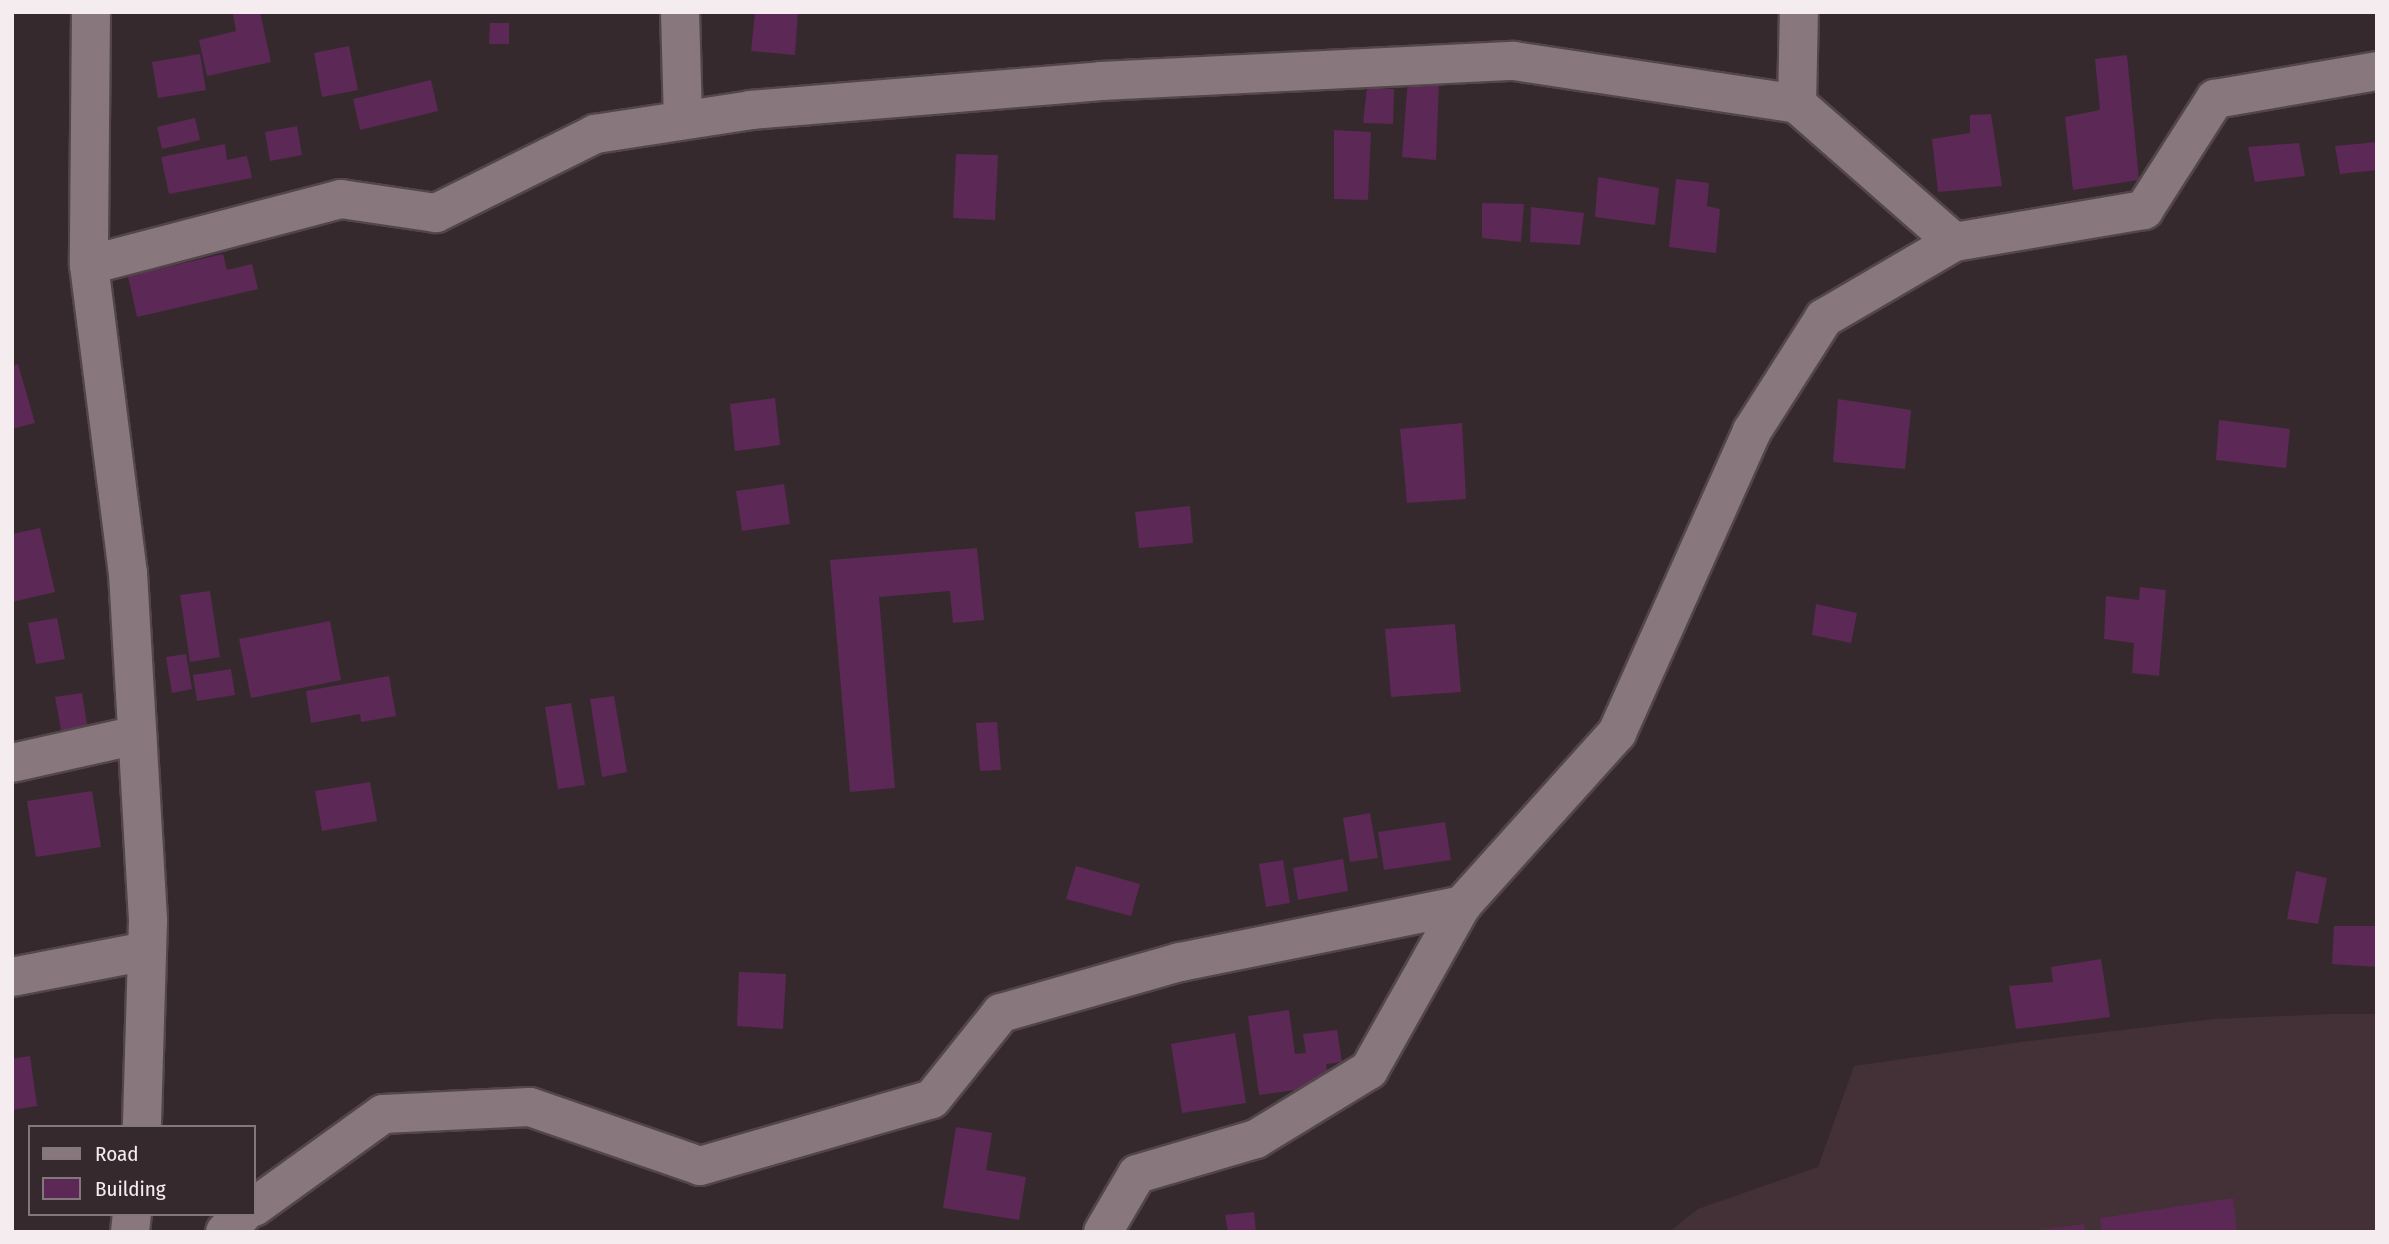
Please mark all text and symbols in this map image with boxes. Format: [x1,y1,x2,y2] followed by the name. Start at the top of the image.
[28,1125,256,1216] legend
[95,1141,139,1167] text: Road
[95,1176,166,1202] text: Building

